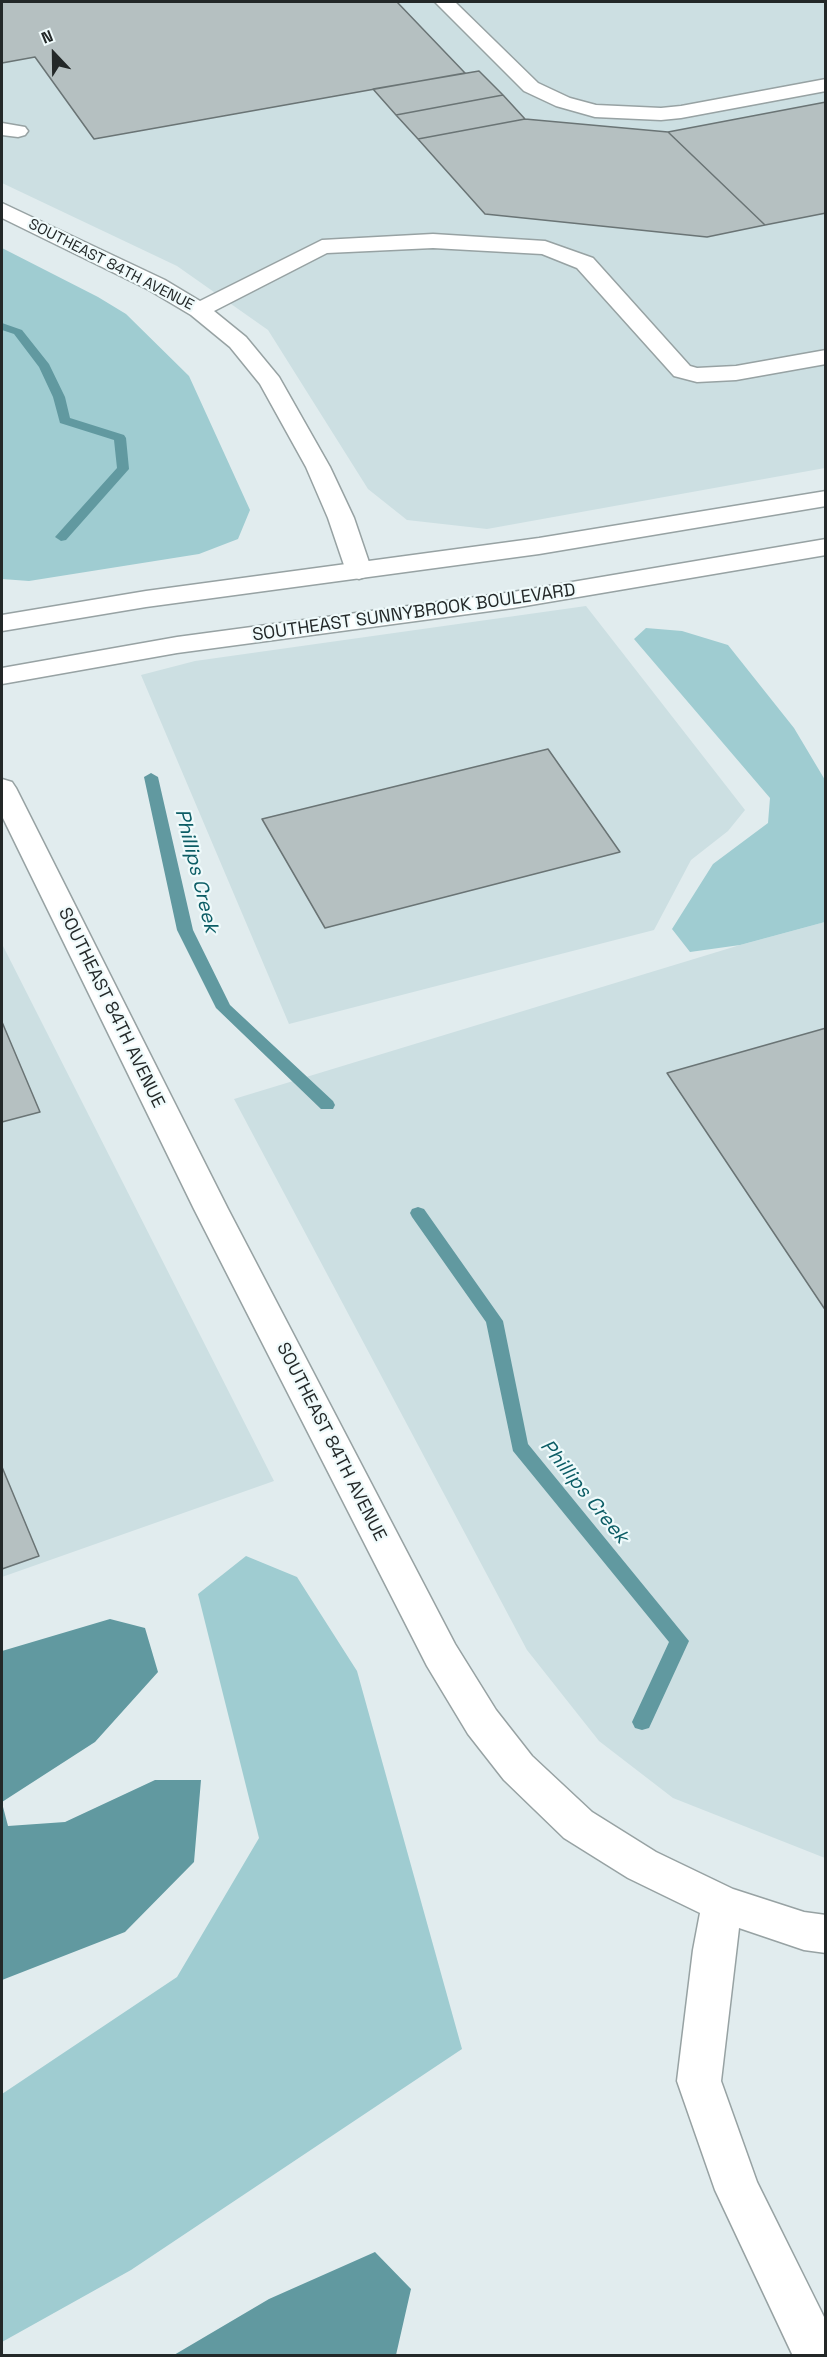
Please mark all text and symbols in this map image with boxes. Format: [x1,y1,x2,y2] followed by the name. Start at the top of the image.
[24,24,84,84] north arrow
[38,25,56,49] text: N
[25,215,197,315] street label: SOUTHEAST 84TH AVENUE
[251,580,577,646] street label: SOUTHEAST SUNNYBROOK BOULEVARD
[169,807,223,935] water label: Phillips Creek
[53,904,169,1112] street label: SOUTHEAST 84TH AVENUE
[271,1339,391,1545] street label: SOUTHEAST 84TH AVENUE
[535,1435,633,1549] water label: Phillips Creek

